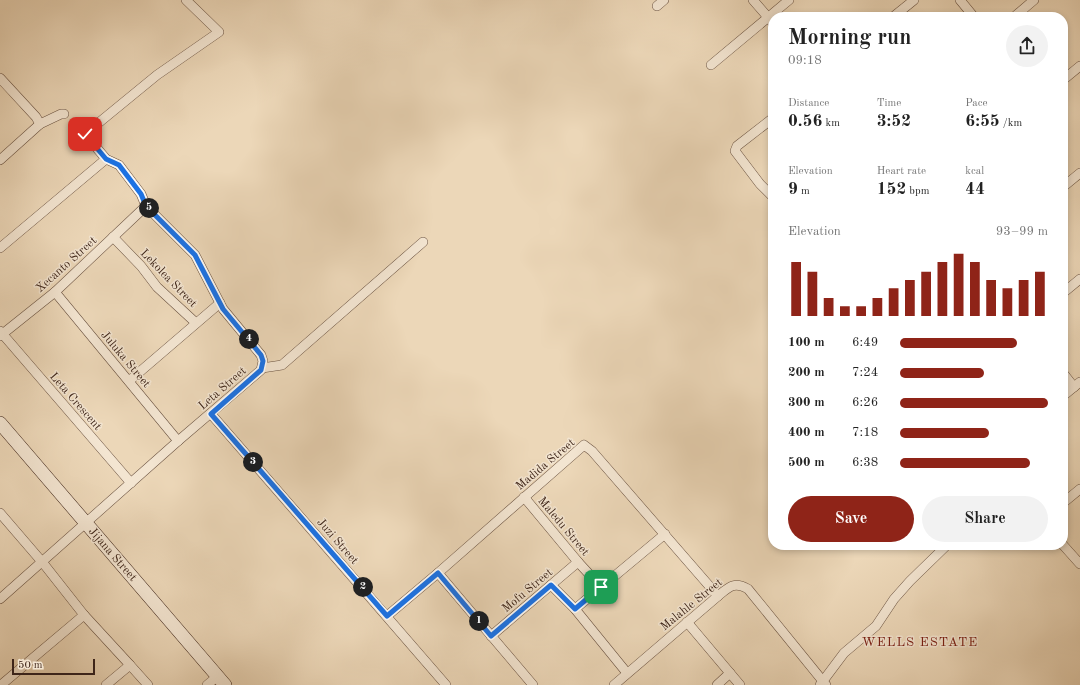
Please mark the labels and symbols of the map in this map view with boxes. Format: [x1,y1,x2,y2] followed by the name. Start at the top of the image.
[68,117,102,151] pin
[139,198,159,218] pin: 5
[34,234,99,295] street label: Xecanto Street
[138,247,199,310] street label: Lekolea Street
[98,329,152,390] street label: Juluka Street
[239,329,259,349] pin: 4
[197,365,249,413] street label: Leta Street
[47,370,103,433] street label: Leta Crescent
[514,437,577,493] street label: Madida Street
[243,452,263,472] pin: 3
[535,495,591,558] street label: Maledu Street
[314,516,360,567] street label: Juzi Street
[86,525,139,584] street label: Jijana Street
[500,566,555,615] street label: Mofu Street
[584,570,618,604] pin
[658,576,725,633] street label: Malahle Street
[353,577,373,597] pin: 2
[469,611,489,631] pin: 1
[862,636,978,649] district label: WELLS ESTATE
[12,657,95,676] scale bar

